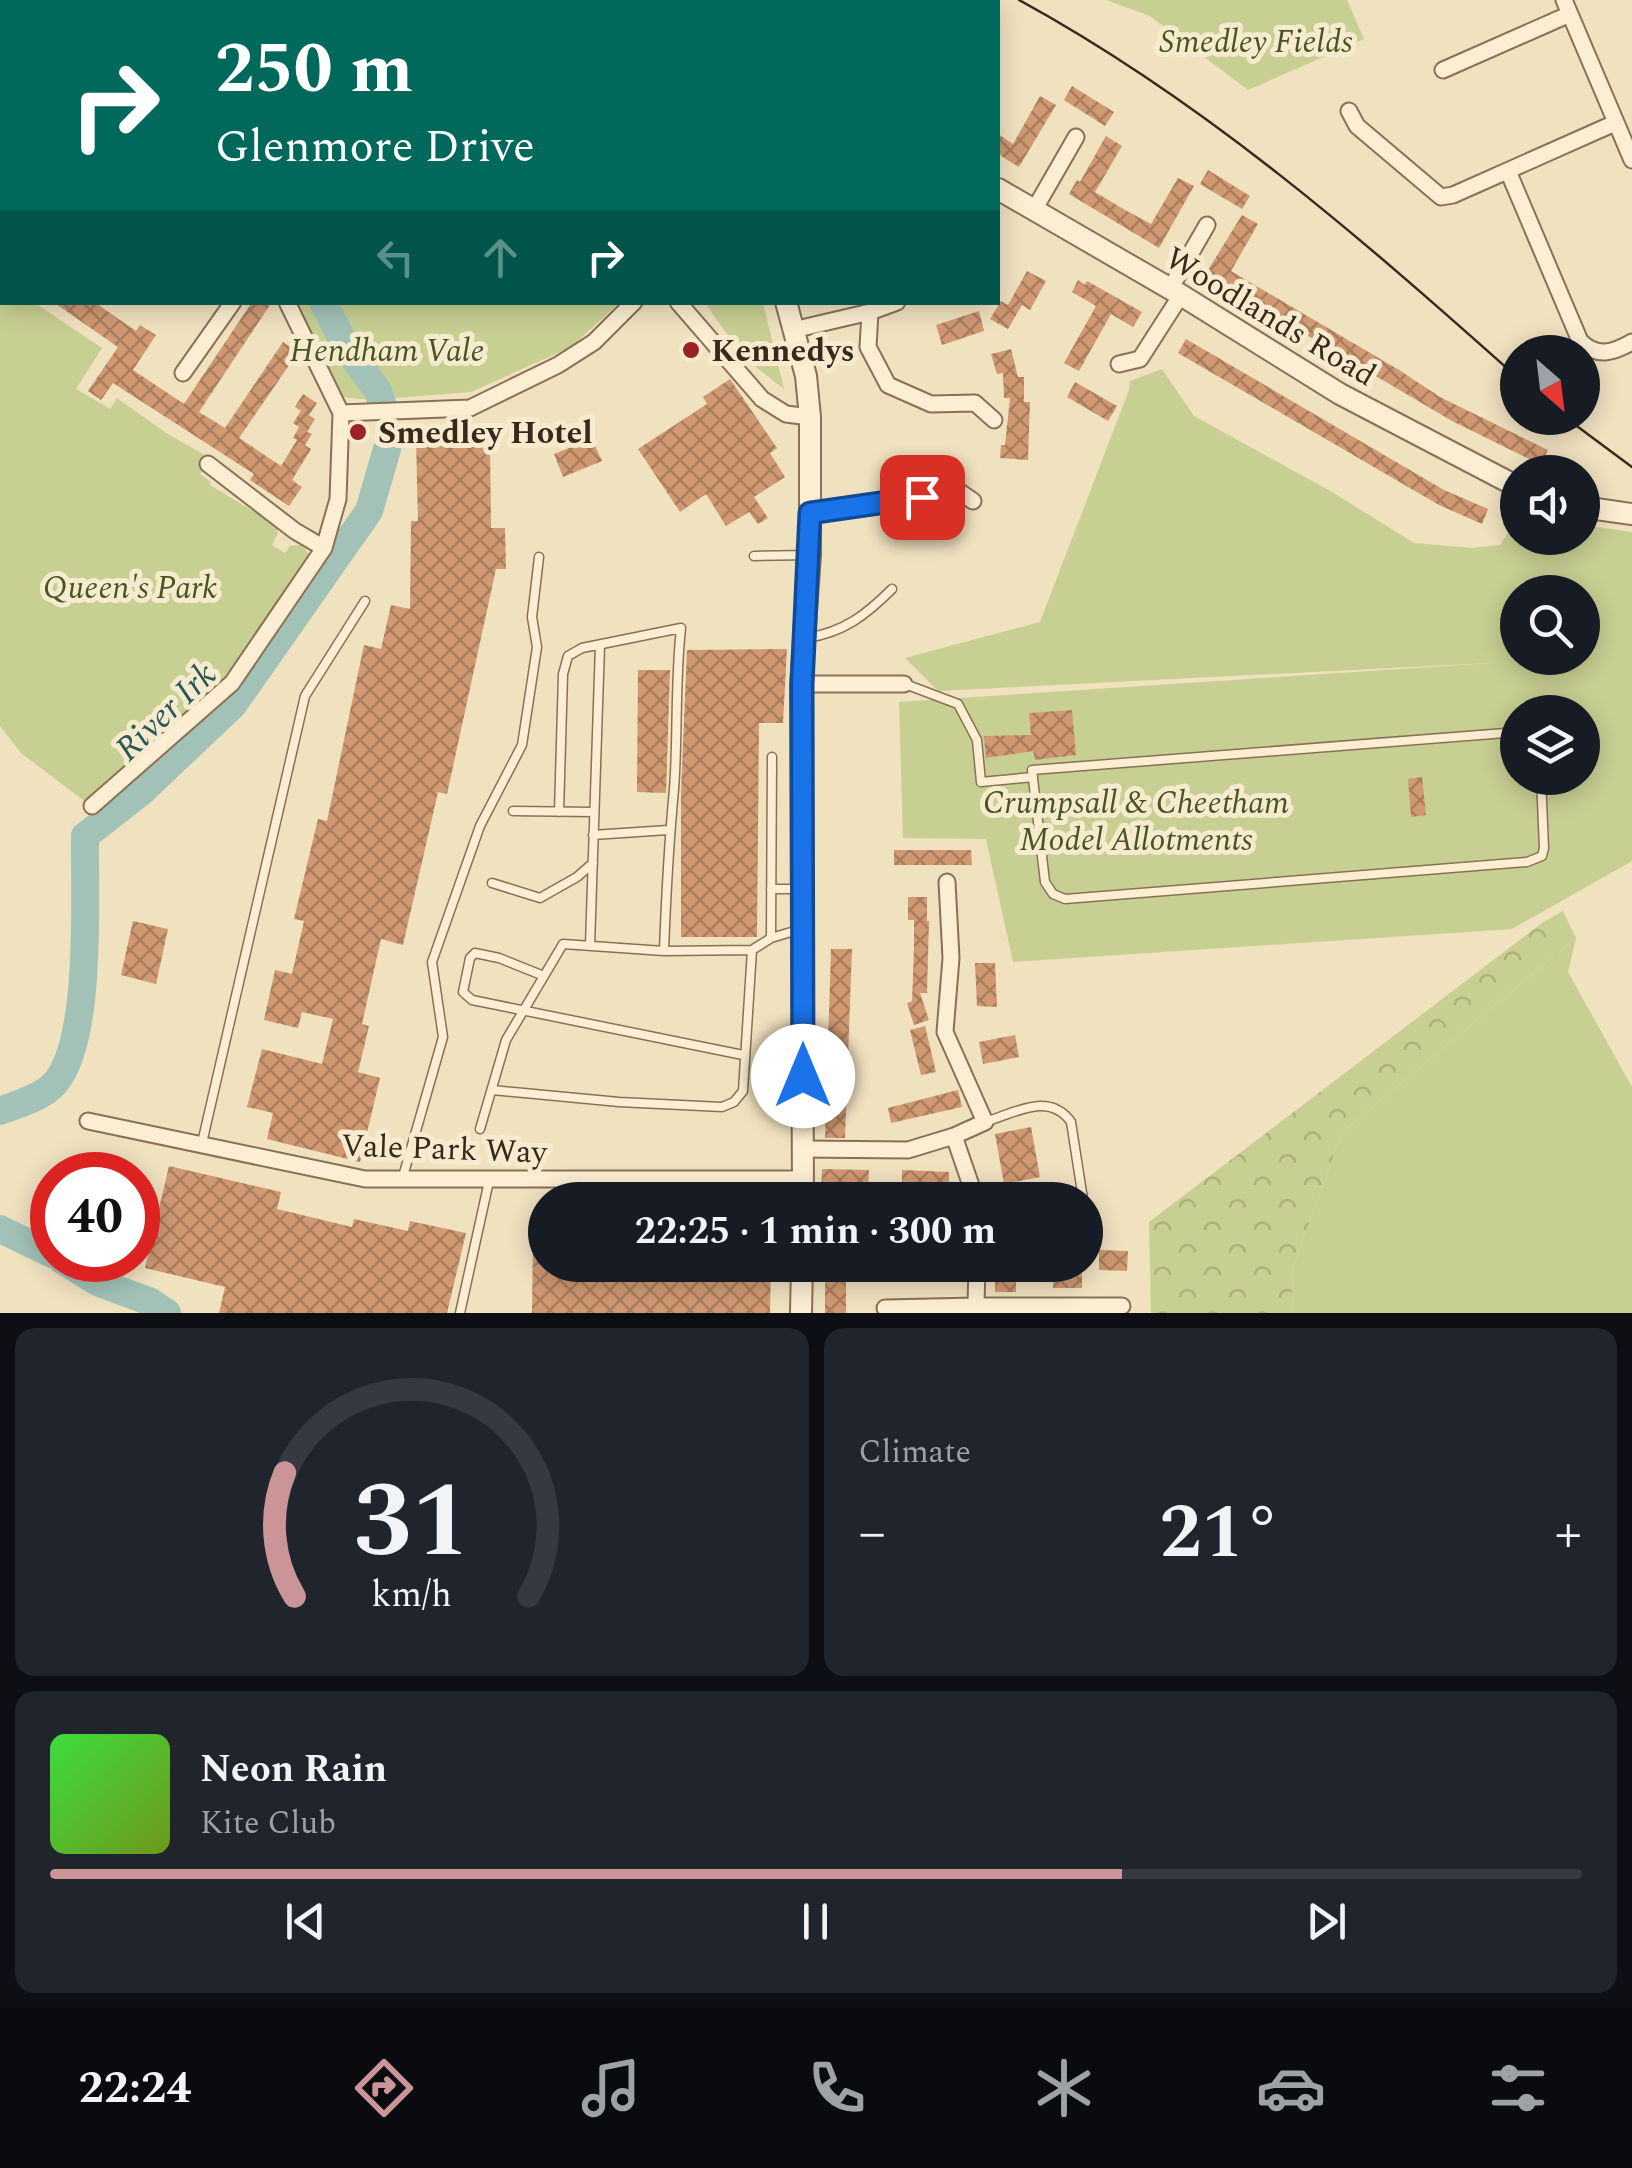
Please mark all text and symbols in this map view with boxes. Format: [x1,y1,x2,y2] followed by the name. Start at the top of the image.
[215,17,413,123] text: 250 m
[1159,18,1353,67] park label: Smedley Fields
[50,40,180,170] icon: right
[215,113,535,182] text: Glenmore Drive
[368,230,423,285] icon: left
[473,230,528,285] icon: ahead
[578,230,633,285] icon: right
[1155,235,1385,400] street label: Woodlands Road
[290,327,484,376] park label: Hendham Vale
[711,327,855,376] place label: Kennedys
[1500,335,1600,435] north arrow
[1500,335,1600,795] map controls
[680,339,702,361] marker: Kennedys
[378,409,593,458] place label: Smedley Hotel
[347,421,369,443] marker: Smedley Hotel
[880,455,965,540] pin
[1500,455,1600,555] button: sound
[895,470,950,525] icon: arrive
[43,564,217,613] park label: Queen's Park
[1500,575,1600,675] button: search
[103,650,229,774] water label: River Irk
[1500,695,1600,795] button: layers
[983,779,1289,865] park label: Crumpsall & Cheetham Model Allotments
[751,1024,855,1128] position arrow
[340,1121,549,1178] street label: Vale Park Way
[30,1152,160,1282] speed limit sign: 40
[635,1203,996,1261] text: 22:25 · 1 min · 300 m
[859,1428,971,1477] text: Climate
[353,1444,470,1602] text: 31
[1159,1477,1281,1591] text: 21°
[859,1492,886,1575] text: −
[1554,1492,1582,1575] text: +
[372,1568,452,1623] text: km/h
[200,1741,387,1799] text: Neon Rain
[200,1799,336,1848] text: Kite Club
[278,1894,333,1949] icon: previous
[788,1894,843,1949] icon: pause
[1299,1894,1354,1949] icon: next
[349,2053,419,2123] icon: directions
[576,2053,646,2123] icon: music
[802,2053,872,2123] icon: phone
[1029,2053,1099,2123] icon: climate
[1256,2053,1326,2123] icon: car
[1483,2053,1553,2123] icon: filters
[78,2054,192,2123] text: 22:24

